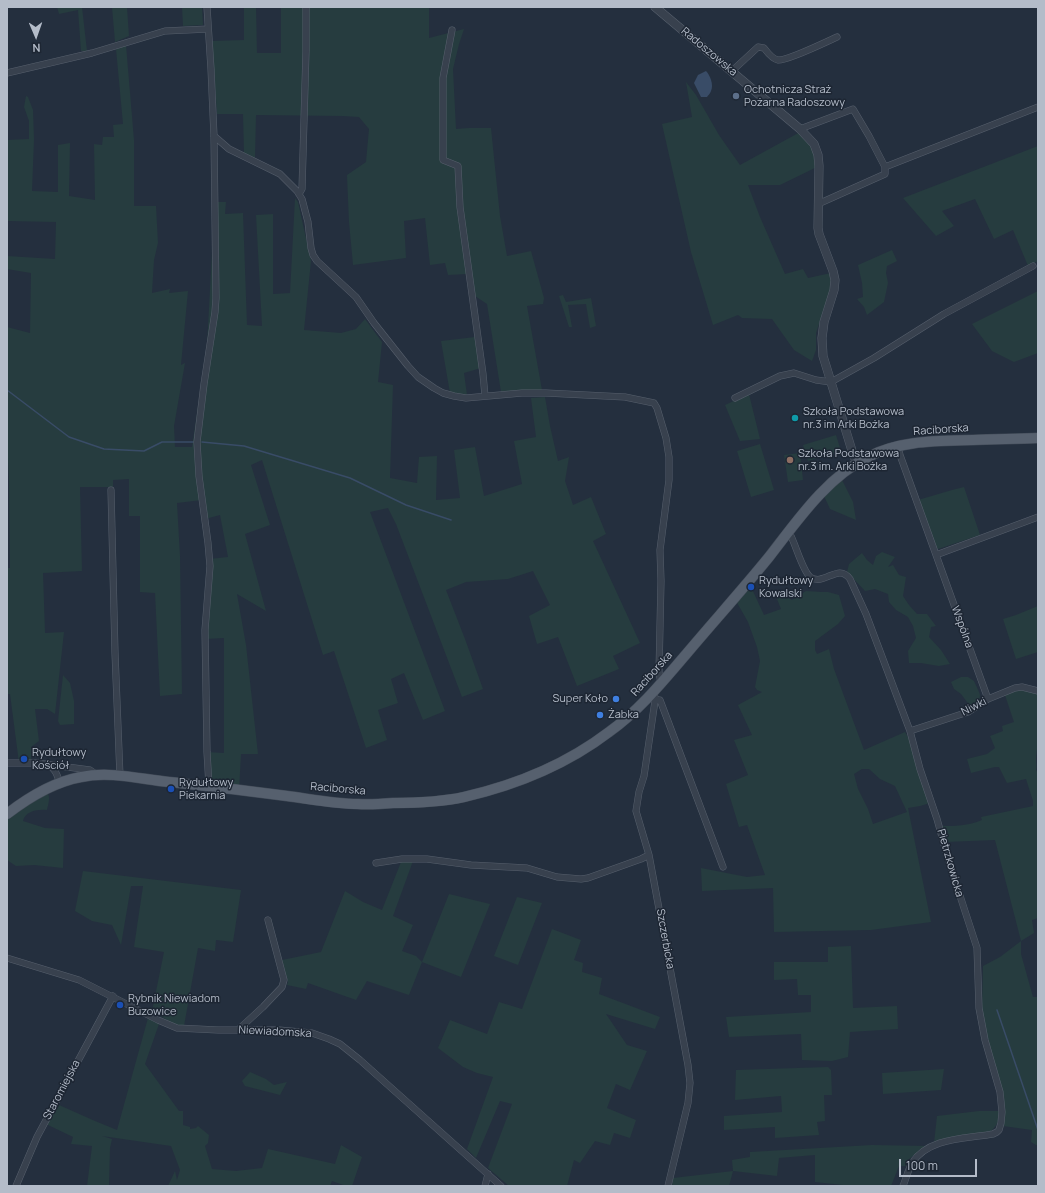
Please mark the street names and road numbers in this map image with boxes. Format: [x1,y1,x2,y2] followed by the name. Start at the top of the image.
[678,25,740,79] street label: Radoszowska
[913,421,969,439] street label: Raciborska
[948,604,976,650] street label: Wspólna
[628,649,676,699] street label: Raciborska
[959,695,989,719] street label: Niwki
[310,780,366,798] street label: Raciborska
[934,827,966,899] street label: Pietrzkowicka
[653,908,677,970] street label: Szczerbicka
[238,1023,312,1041] street label: Niewiadomska
[41,1058,83,1122] street label: Staromiejska

